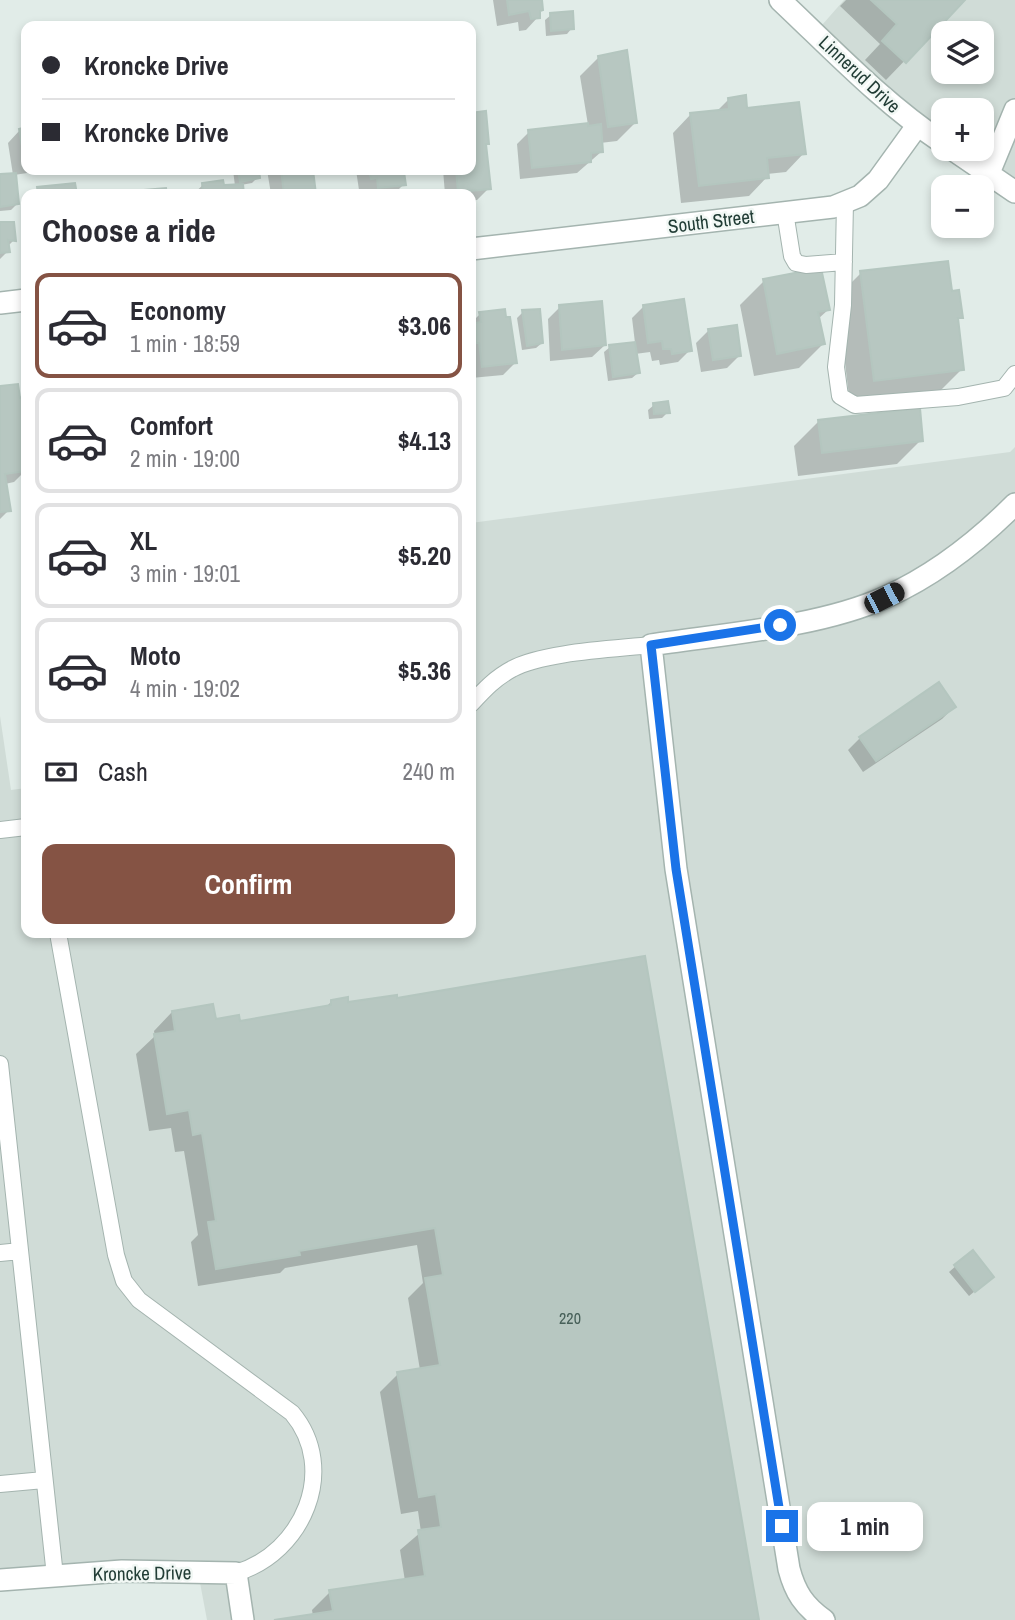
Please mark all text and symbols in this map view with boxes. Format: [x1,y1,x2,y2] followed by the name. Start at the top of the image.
[931,21,994,238] map controls
[931,21,994,84] button: layers
[813,29,907,119] street label: Linnerud Drive
[84,48,229,83] text: Kroncke Drive
[931,98,994,161] button: +
[84,115,229,150] text: Kroncke Drive
[931,175,994,238] button: −
[666,203,756,239] street label: South Street
[42,209,216,252] text: Choose a ride
[130,293,226,328] text: Economy
[46,294,109,357] icon: car
[398,308,451,343] text: $3.06
[130,328,240,359] text: 1 min · 18:59
[130,408,213,443] text: Comfort
[46,409,109,472] icon: car
[398,423,451,458] text: $4.13
[130,443,240,474] text: 2 min · 19:00
[130,523,157,558] text: XL
[46,524,109,587] icon: car
[398,538,451,573] text: $5.20
[130,558,240,589] text: 3 min · 19:01
[861,579,908,617] car
[764,609,796,641] route start
[130,638,181,673] text: Moto
[46,639,109,702] icon: car
[398,653,451,688] text: $5.36
[130,673,240,704] text: 4 min · 19:02
[42,753,80,791] icon: cash
[98,754,148,789] text: Cash
[403,756,455,787] text: 240 m
[42,844,455,924] button: Confirm
[559,1307,581,1329] house number: 220
[806,1502,922,1550] callout: 1 min
[766,1510,798,1542] route end
[840,1511,890,1542] text: 1 min
[92,1559,192,1587] street label: Kroncke Drive

